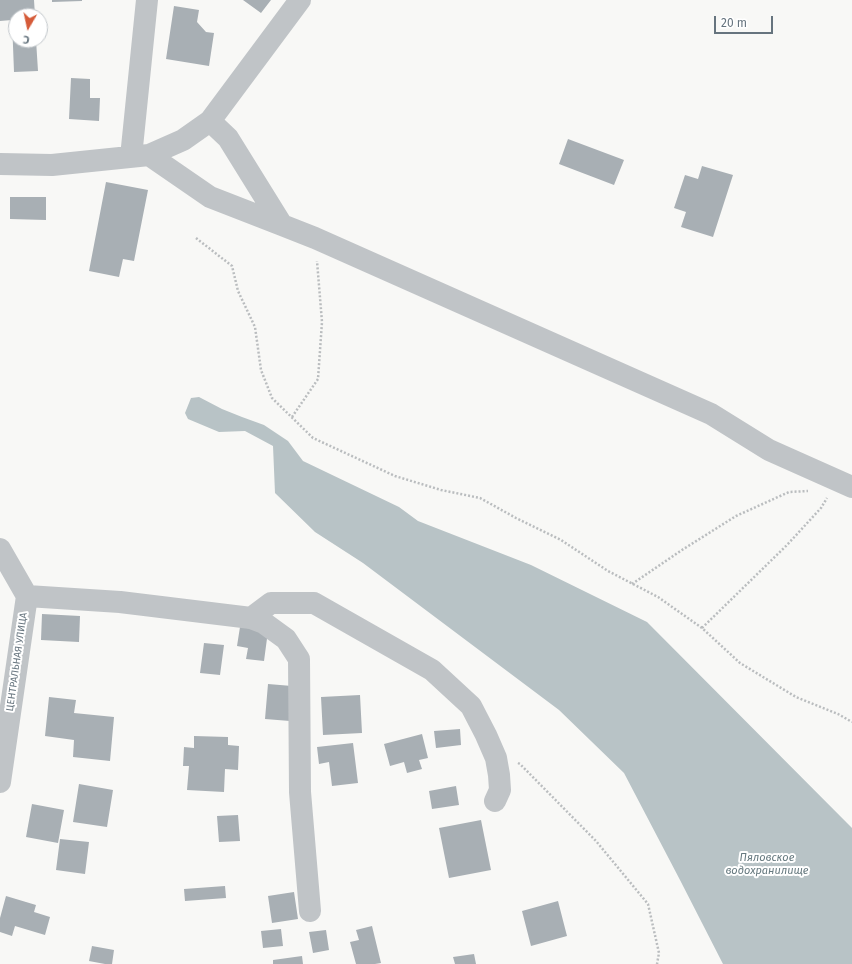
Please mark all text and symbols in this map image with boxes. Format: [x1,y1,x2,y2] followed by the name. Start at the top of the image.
[8,8,48,48] north arrow
[716,8,775,34] scale bar
[721,16,747,30] text: 20 m
[22,32,30,46] text: С
[4,612,30,712] street label: ЦЕНТРАЛЬНАЯ УЛИЦА
[725,851,809,877] water label: Пяловское водохранилище

